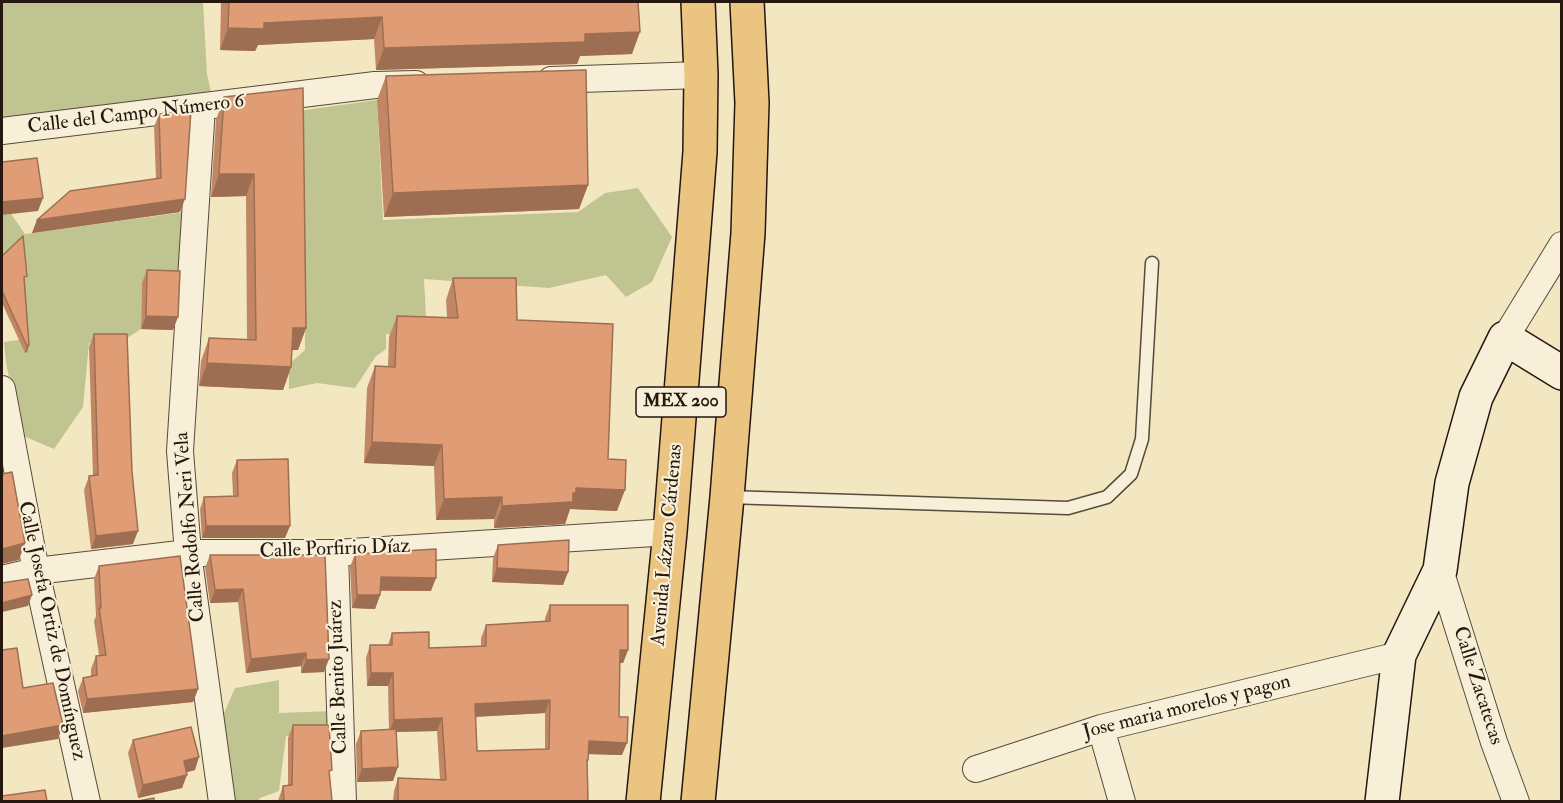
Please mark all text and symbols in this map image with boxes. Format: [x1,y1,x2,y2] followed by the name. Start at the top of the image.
[26,90,246,140] street label: Calle del Campo Número 6
[636,387,726,417] road number: MEX 200
[171,431,211,623] street label: Calle Rodolfo Neri Vela
[647,443,689,647] street label: Avenida Lázaro Cárdenas
[12,499,90,763] street label: Calle Josefa Ortiz de Domínguez
[259,535,411,565] street label: Calle Porfirio Díaz
[324,599,354,755] street label: Calle Benito Juárez
[1447,624,1507,748] street label: Calle Zacatecas
[1081,671,1293,745] street label: Jose maria morelos y pagon

